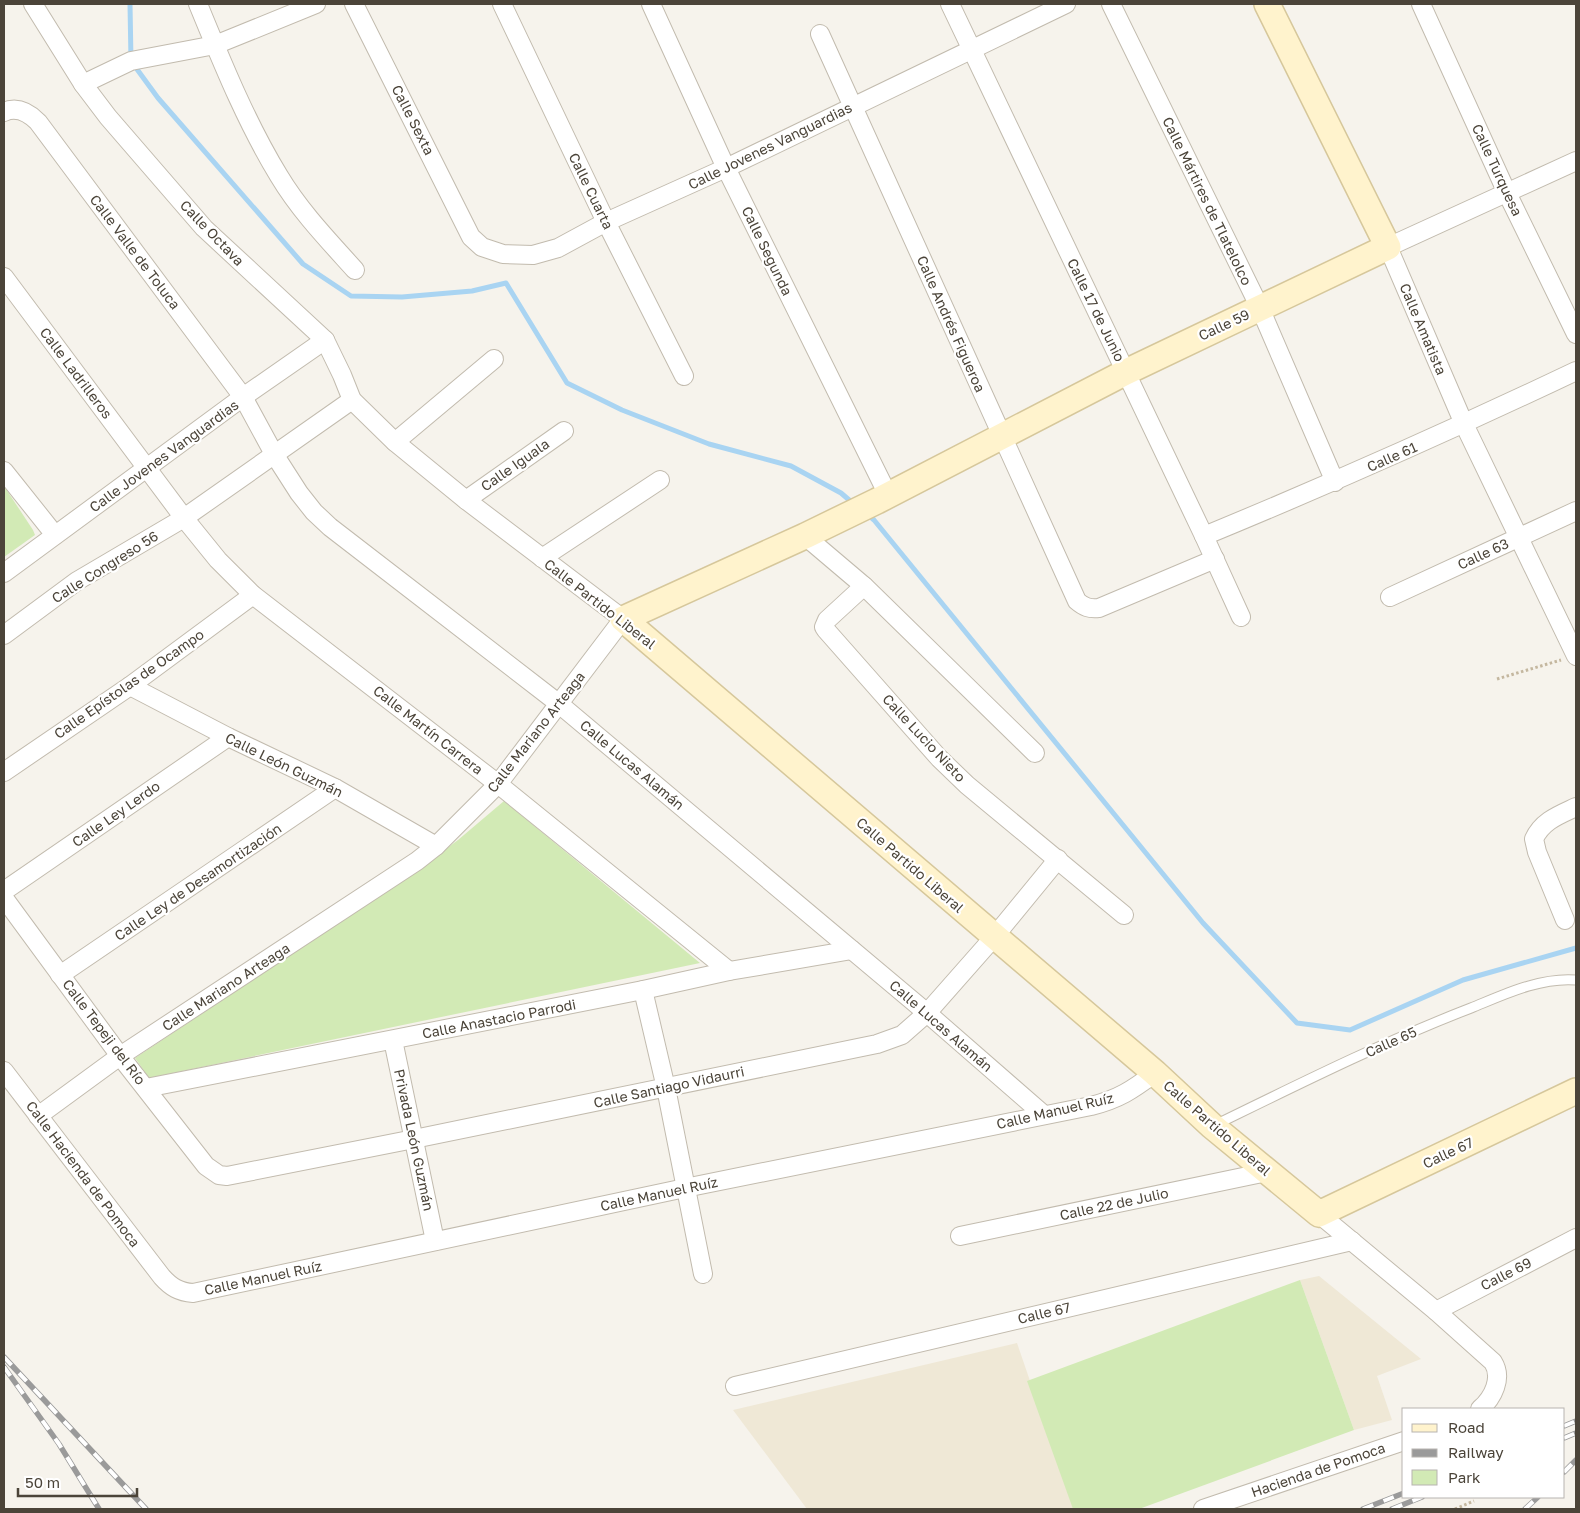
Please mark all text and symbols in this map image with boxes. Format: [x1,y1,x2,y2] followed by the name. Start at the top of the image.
[389,82,438,158] street label: Calle Sexta
[685,98,854,193] street label: Calle Jovenes Vanguardias
[1159,114,1256,288] street label: Calle Mártires de Tlatelolco
[1469,121,1526,219] street label: Calle Turquesa
[566,150,617,232] street label: Calle Cuarta
[87,191,184,312] street label: Calle Valle de Toluca
[177,196,248,269] street label: Calle Octava
[739,203,796,298] street label: Calle Segunda
[914,253,989,395] street label: Calle Andrés Figueroa
[1064,255,1129,364] street label: Calle 17 de Junio
[1397,281,1450,377] street label: Calle Amatista
[1196,305,1252,344] street label: Calle 59
[37,324,116,422] street label: Calle Ladrilleros
[86,396,242,515] street label: Calle Jovenes Vanguardias
[477,435,552,494] street label: Calle Iguala
[1364,438,1420,475] street label: Calle 61
[48,527,161,606] street label: Calle Congreso 56
[1454,534,1511,573] street label: Calle 63
[541,555,659,652] street label: Calle Partido Liberal
[51,625,207,742] street label: Calle Epístolas de Ocampo
[483,668,588,796] street label: Calle Mariano Arteaga
[370,681,487,778] street label: Calle Martín Carrera
[879,690,969,785] street label: Calle Lucio Nieto
[577,716,688,813] street label: Calle Lucas Alamán
[223,729,346,800] street label: Calle León Guzmán
[69,777,163,850] street label: Calle Ley Lerdo
[853,813,967,916] street label: Calle Partido Liberal
[111,819,284,944] street label: Calle Ley de Desamortización
[159,939,293,1034] street label: Calle Mariano Arteaga
[59,976,150,1088] street label: Calle Tepeji del Río
[886,976,996,1075] street label: Calle Lucas Alamán
[420,995,577,1042] street label: Calle Anastacio Parrodi
[1362,1023,1419,1060] street label: Calle 65
[592,1062,746,1111] street label: Calle Santiago Vidaurri
[391,1067,438,1212] street label: Privada León Guzmán
[1160,1076,1274,1179] street label: Calle Partido Liberal
[995,1089,1115,1132] street label: Calle Manuel Ruíz
[23,1097,144,1250] street label: Calle Hacienda de Pomoca
[1420,1133,1476,1172] street label: Calle 67
[599,1173,719,1214] street label: Calle Manuel Ruíz
[1058,1184,1170,1223] street label: Calle 22 de Julio
[1477,1254,1534,1294] street label: Calle 69
[203,1257,323,1298] street label: Calle Manuel Ruíz
[1016,1298,1072,1327] street label: Calle 67
[1402,1408,1565,1498] legend
[1448,1418,1485,1436] text: Road
[1249,1439,1387,1500] street label: Hacienda de Pomoca
[1448,1443,1504,1461] text: Railway
[18,1466,136,1498] scale bar
[1448,1468,1481,1486] text: Park
[25,1473,60,1491] text: 50 m

